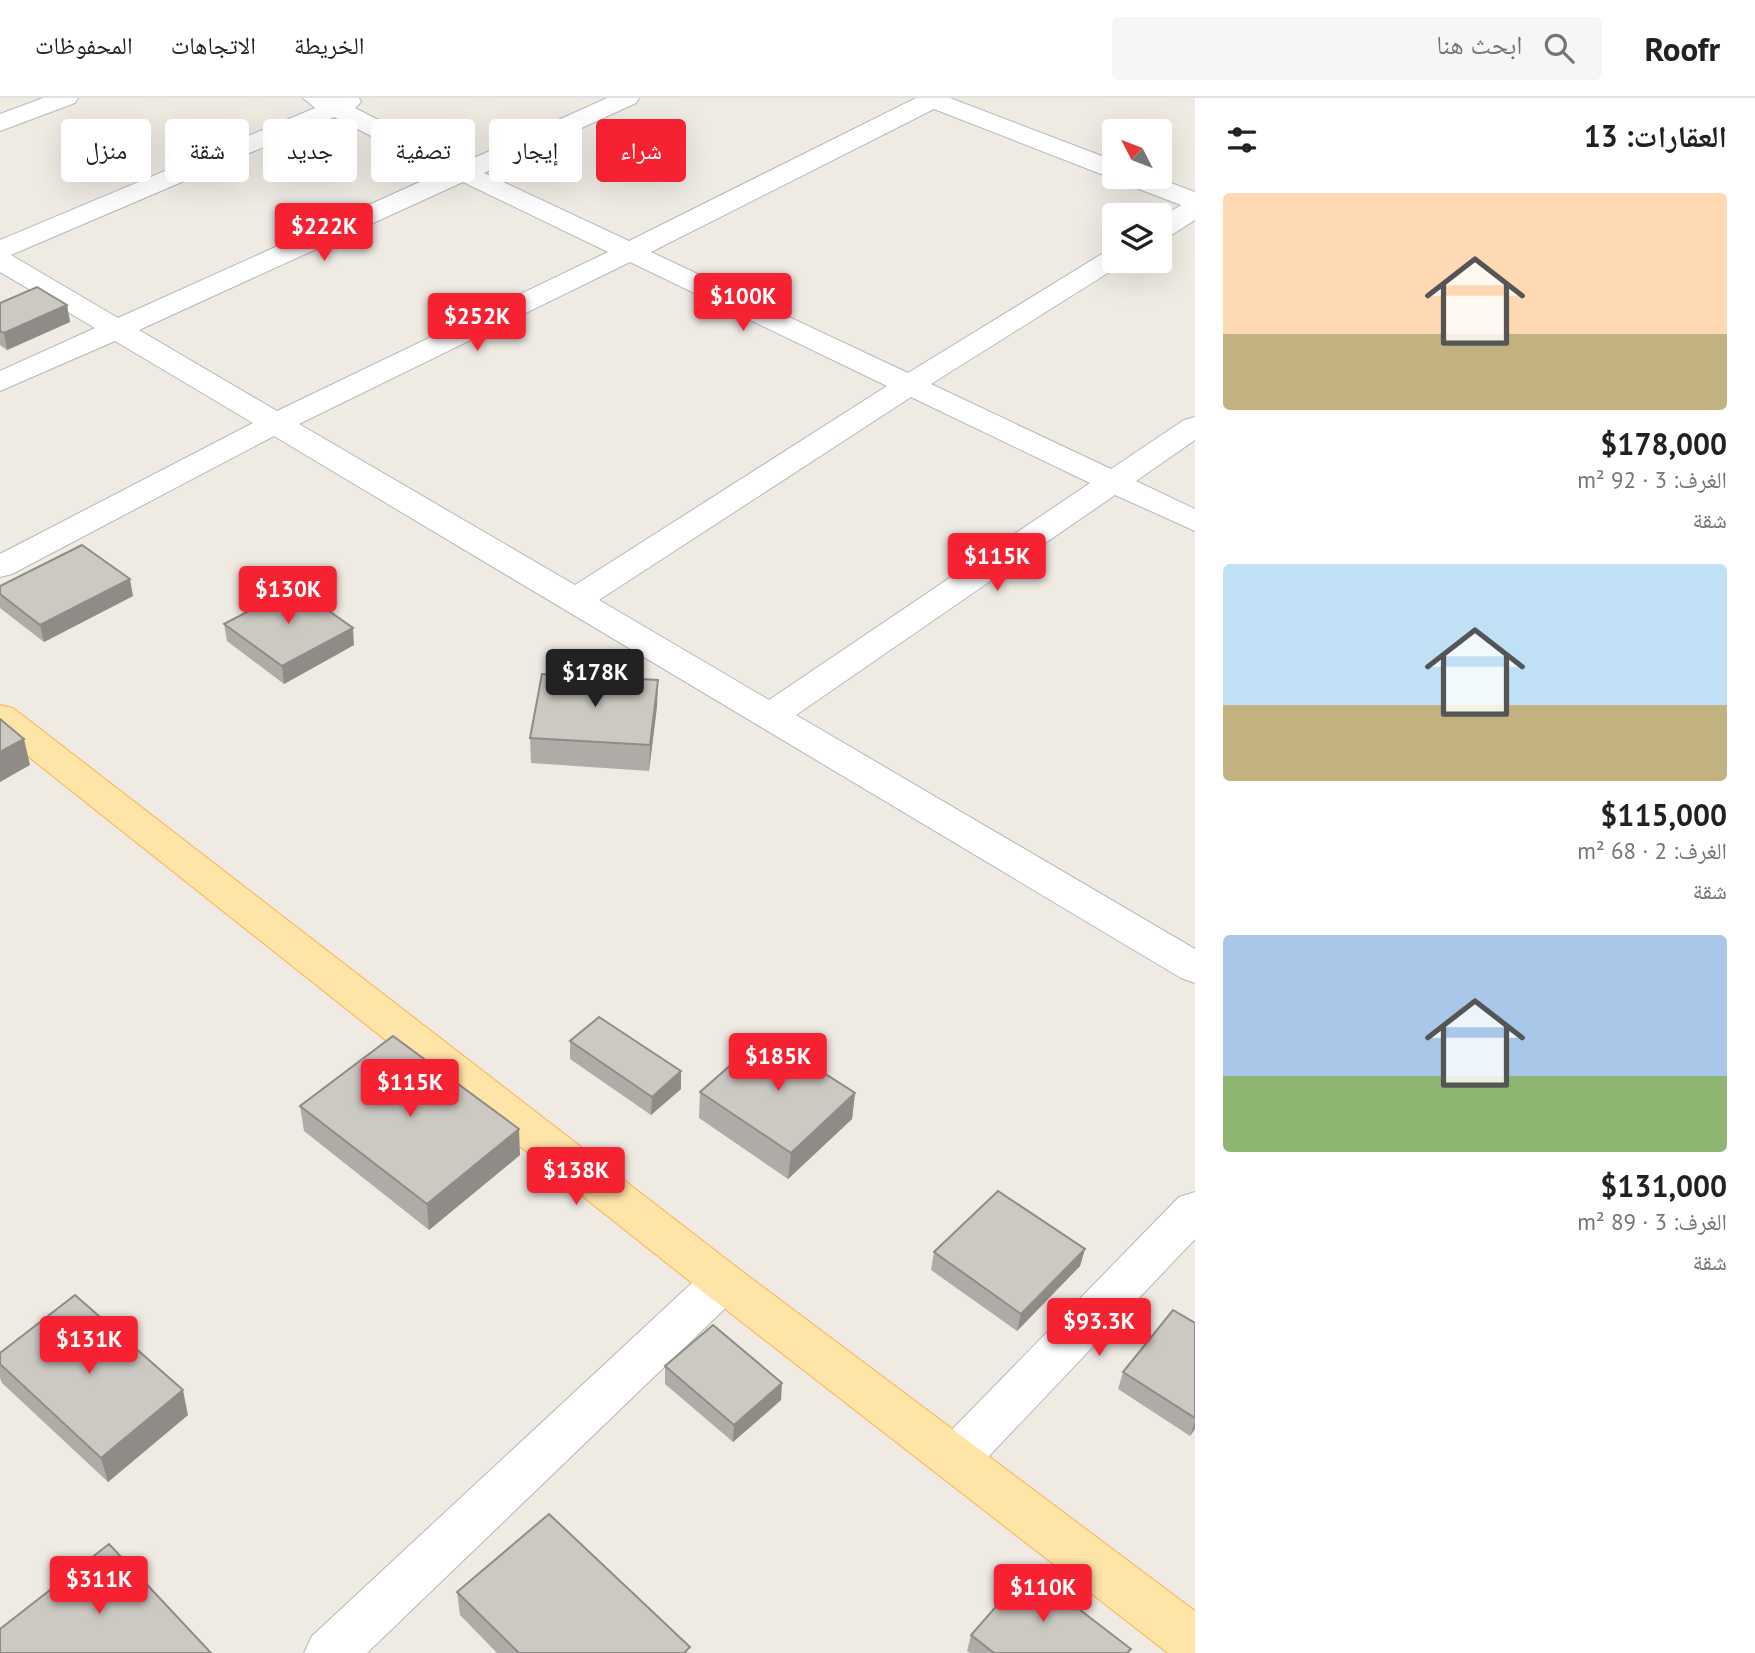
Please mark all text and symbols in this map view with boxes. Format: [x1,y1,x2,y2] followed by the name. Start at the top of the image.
[1112,17,1602,80] search box
[1644,27,1720,70] text: Roofr
[1436,28,1522,61] text: ابحث هنا
[1540,29,1578,67] icon: search
[35,30,133,61] text: المحفوظات
[171,30,256,61] text: الاتجاهات
[294,30,365,61] text: الخريطة
[1584,116,1727,155] text: العقارات: 13
[61,119,151,182] chip: منزل
[165,119,249,182] chip: شقة
[263,119,357,182] chip: جديد
[371,119,475,182] chip: تصفية
[489,119,582,182] chip: إيجار
[596,119,686,182] chip: شراء
[1102,119,1172,189] north arrow
[1102,119,1172,273] map controls
[1223,121,1261,159] icon: filters
[1102,203,1172,273] button: layers
[275,204,373,263] pin: $222K
[291,211,357,240] text: $222K
[1412,238,1538,364] icon: home
[694,274,792,333] pin: $100K
[710,281,776,310] text: $100K
[428,294,526,353] pin: $252K
[444,301,510,330] text: $252K
[1600,424,1727,463] text: $178,000
[1577,465,1727,494] text: الغرف: 3 · 92 m²
[1693,505,1727,534] text: شقة
[948,533,1046,593] pin: $115K
[964,541,1030,570] text: $115K
[239,566,337,626] pin: $130K
[255,574,321,603] text: $130K
[1412,609,1538,735] icon: home
[546,650,644,709] pin: $178K
[562,657,628,686] text: $178K
[1600,795,1727,834] text: $115,000
[1577,836,1727,865] text: الغرف: 2 · 68 m²
[1693,876,1727,905] text: شقة
[1412,980,1538,1106] icon: home
[729,1034,827,1093] pin: $185K
[745,1041,811,1070] text: $185K
[361,1060,459,1119] pin: $115K
[377,1067,443,1096] text: $115K
[527,1148,625,1207] pin: $138K
[543,1155,609,1184] text: $138K
[1600,1166,1727,1205] text: $131,000
[1577,1207,1727,1236] text: الغرف: 3 · 89 m²
[1693,1247,1727,1276] text: شقة
[1042,1298,1156,1358] pin: $93.3K
[1063,1306,1135,1335] text: $93.3K
[40,1316,138,1376] pin: $131K
[56,1324,122,1353] text: $131K
[50,1556,148,1616] pin: $311K
[66,1564,132,1593] text: $311K
[994,1564,1092,1624] pin: $110K
[1010,1572,1076,1601] text: $110K

